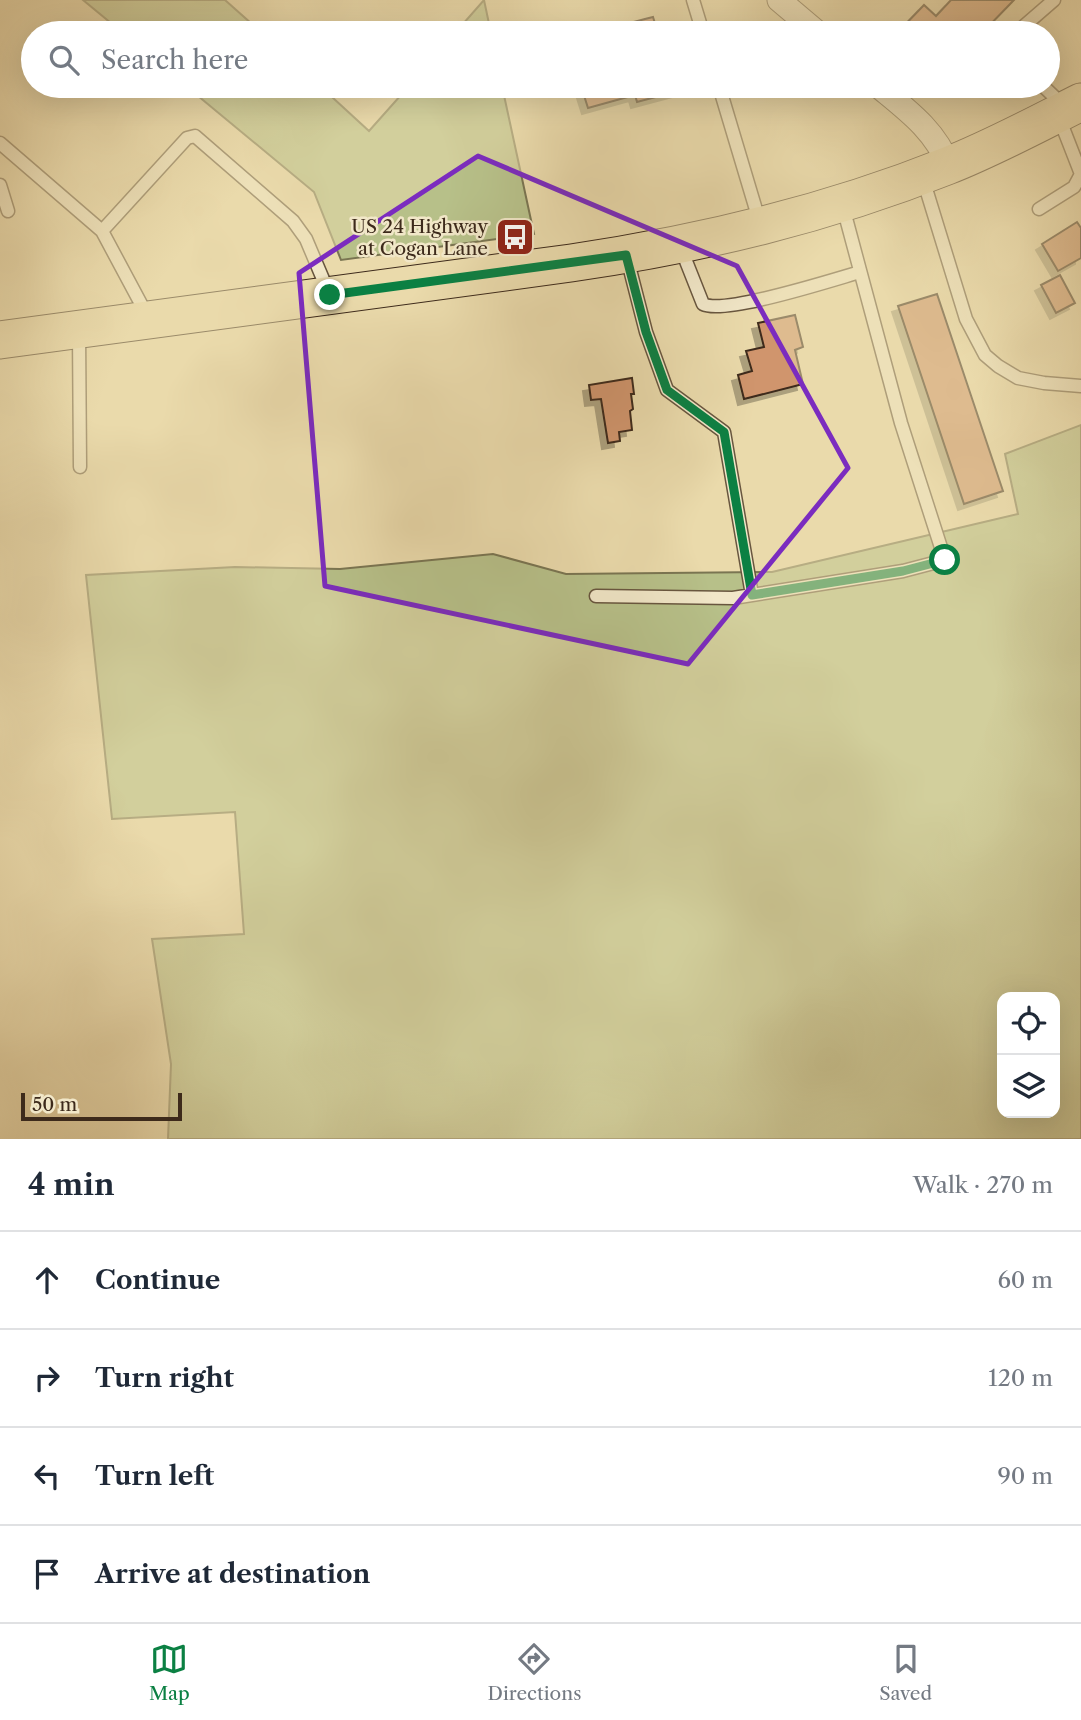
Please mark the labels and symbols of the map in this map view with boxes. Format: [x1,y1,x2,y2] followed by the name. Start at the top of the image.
[351,215,488,260] place label: US 24 Highway at Cogan Lane
[494,216,536,258] bus stop icon: US 24 Highway at Cogan Lane
[314,279,345,310] route end
[929,544,960,575] route start
[21,1090,182,1122] scale bar

